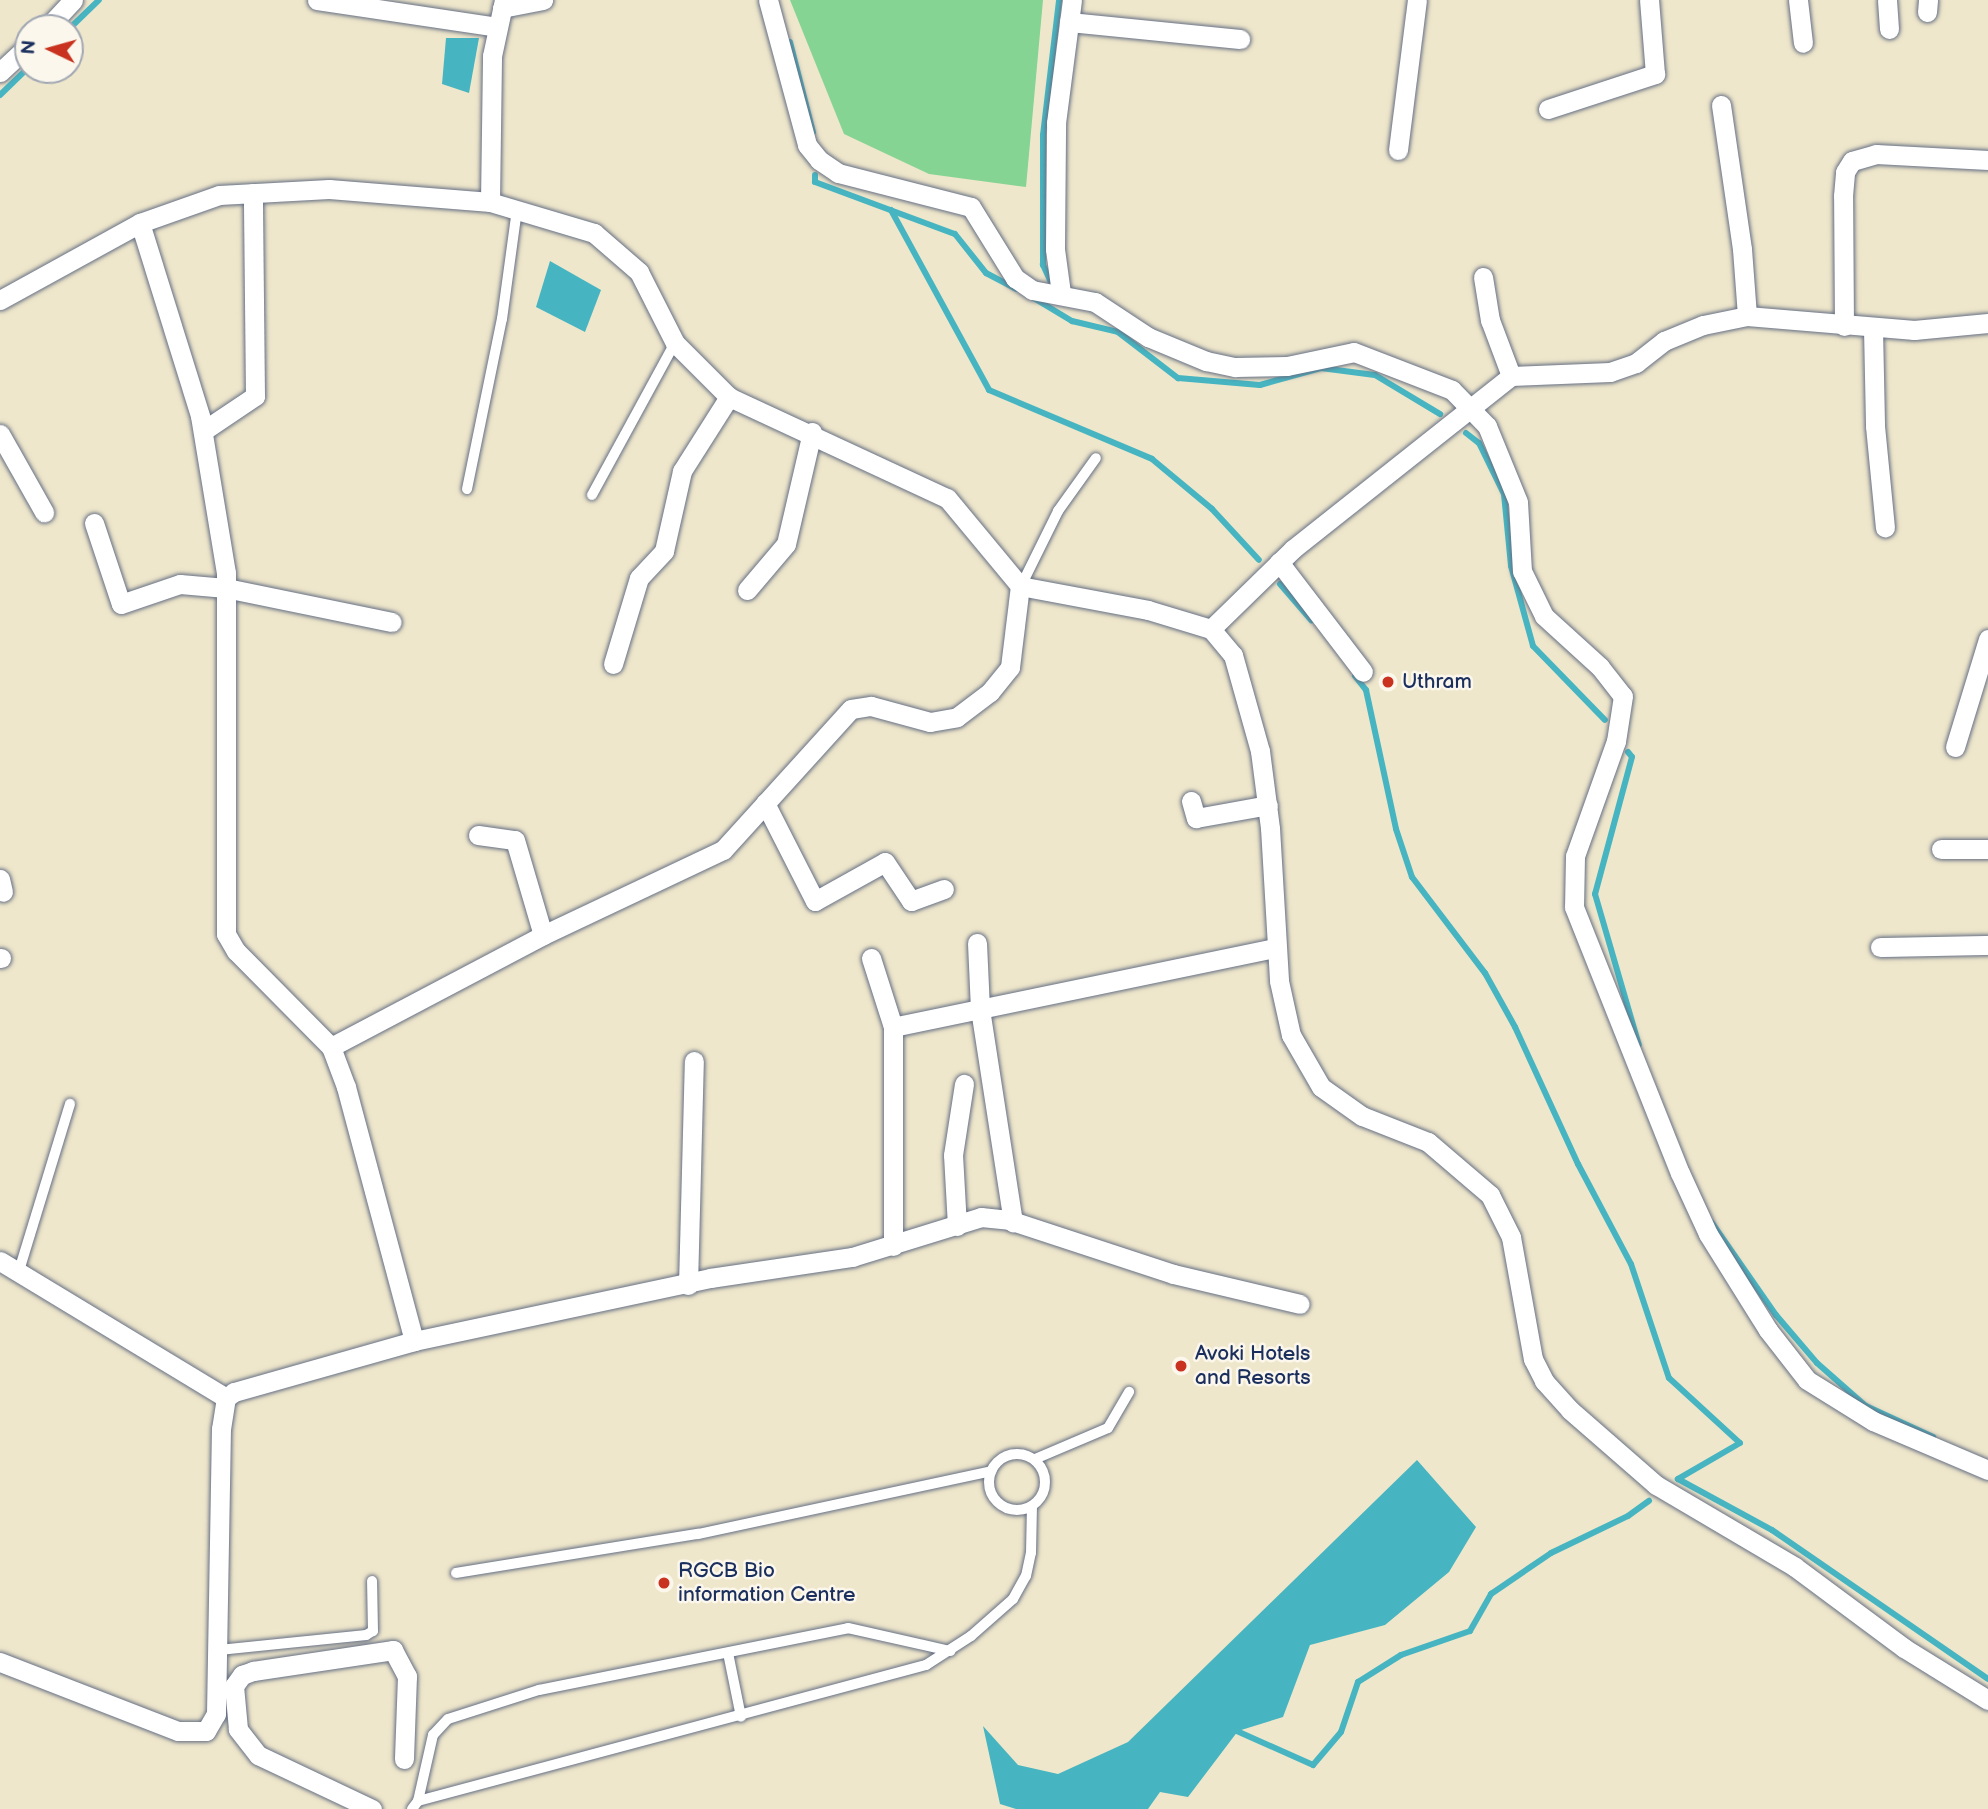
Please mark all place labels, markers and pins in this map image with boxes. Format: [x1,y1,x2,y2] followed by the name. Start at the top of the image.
[1402,669,1472,695] place label: Uthram
[1380,674,1396,690] marker: Uthram
[1195,1341,1311,1391] place label: Avoki Hotels and Resorts
[1173,1358,1189,1374] marker: Avoki Hotels and Resorts
[678,1558,855,1608] place label: RGCB Bio information Centre
[656,1575,672,1591] marker: RGCB Bio information Centre

